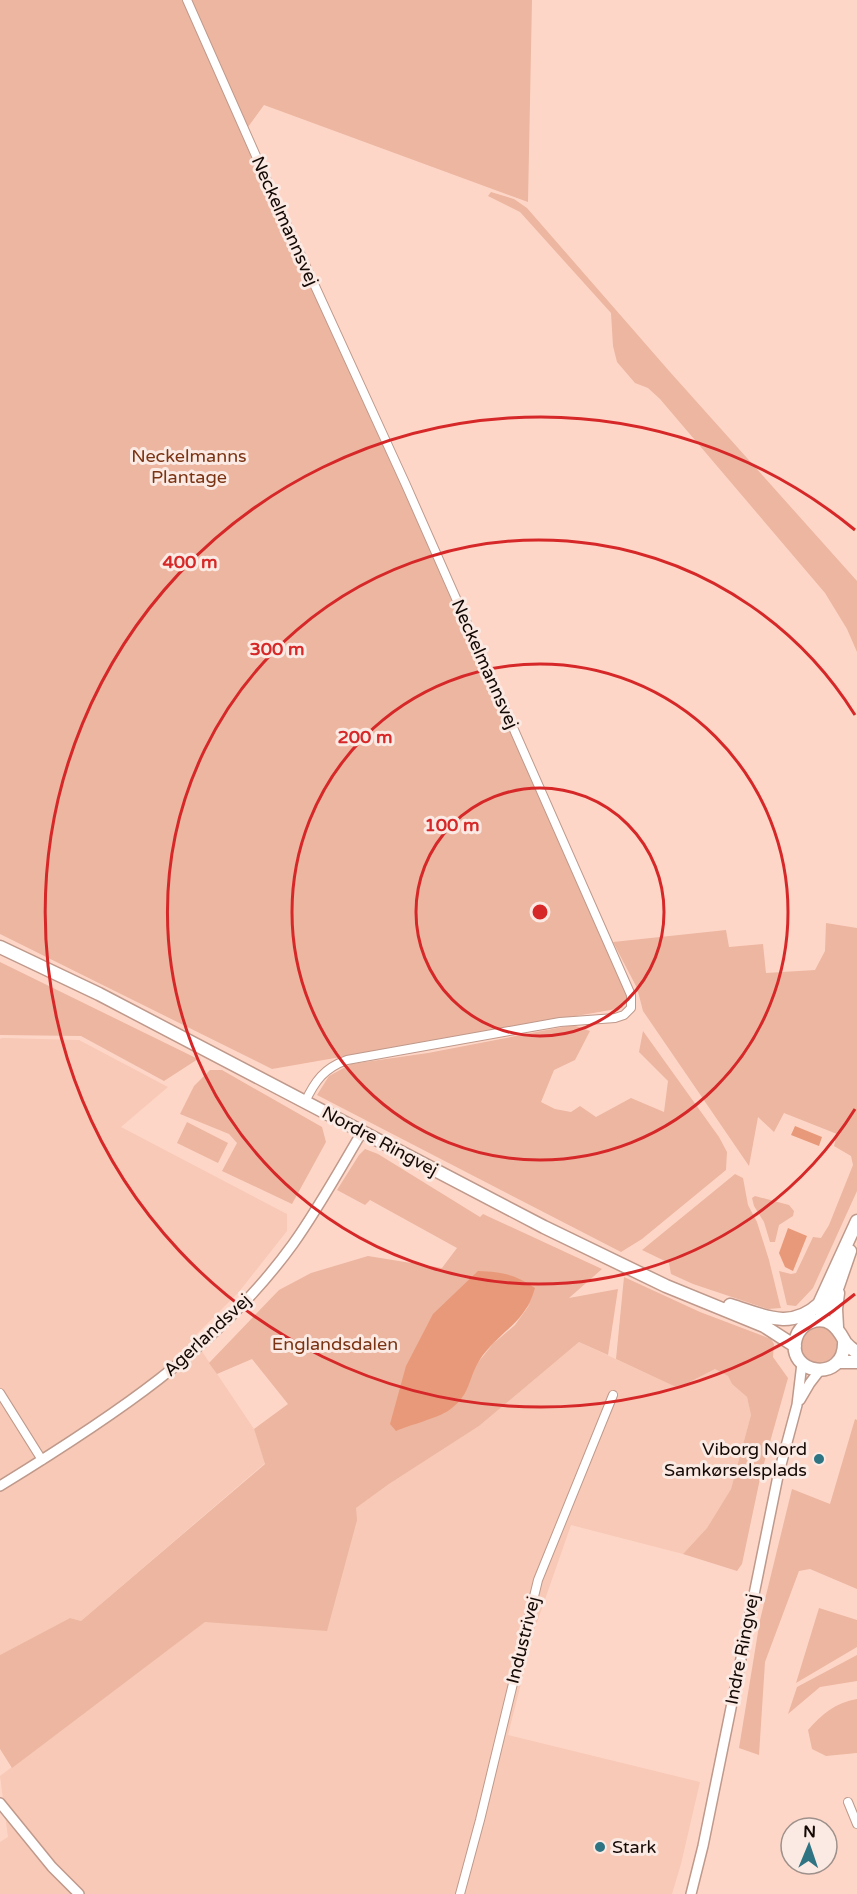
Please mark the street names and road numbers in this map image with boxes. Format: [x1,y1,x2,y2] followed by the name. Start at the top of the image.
[247,153,323,289] street label: Neckelmannsvej
[447,596,523,732] street label: Neckelmannsvej
[318,1101,442,1181] street label: Nordre Ringvej
[159,1289,255,1381] street label: Agerlandsvej
[720,1592,764,1706] street label: Indre Ringvej
[502,1594,544,1686] street label: Industrivej

